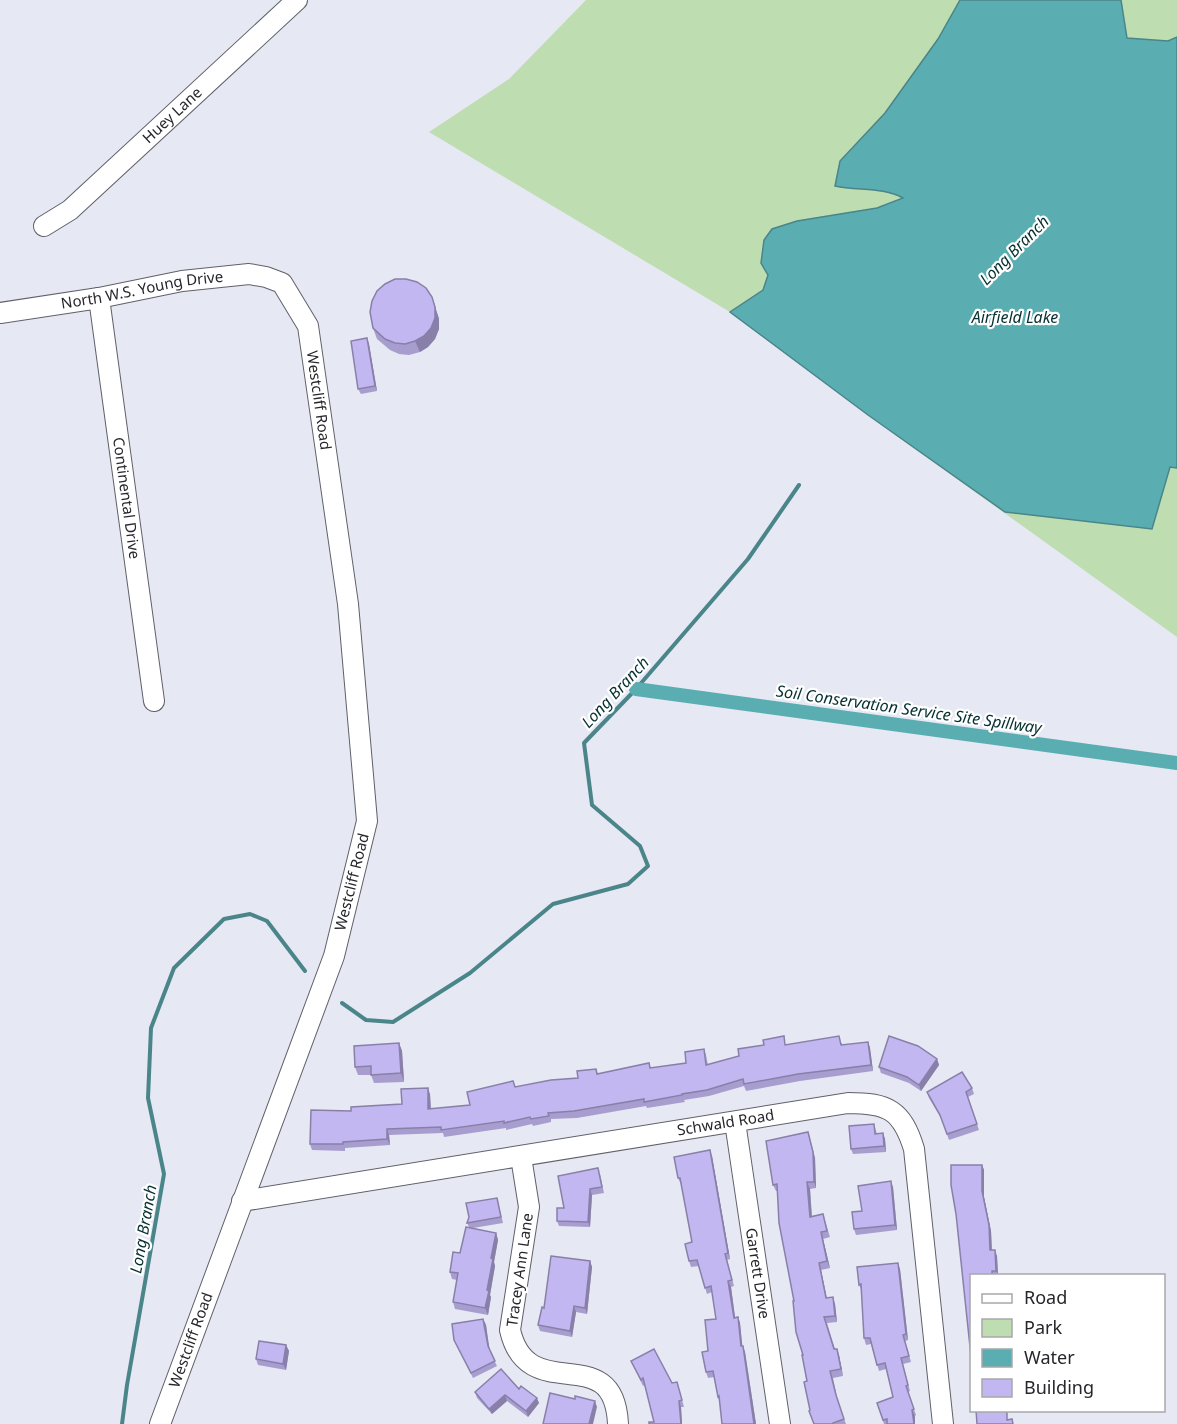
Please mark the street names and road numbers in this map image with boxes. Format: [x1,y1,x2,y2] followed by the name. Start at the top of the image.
[138,82,206,147] street label: Huey Lane
[59,266,224,313] street label: North W.S. Young Drive
[303,349,337,451] street label: Westcliff Road
[109,436,146,560] street label: Continental Drive
[329,831,373,933] street label: Westcliff Road
[676,1104,776,1139] street label: Schwald Road
[501,1212,537,1328] street label: Tracey Ann Lane
[742,1226,775,1320] street label: Garrett Drive
[164,1289,217,1390] street label: Westcliff Road

